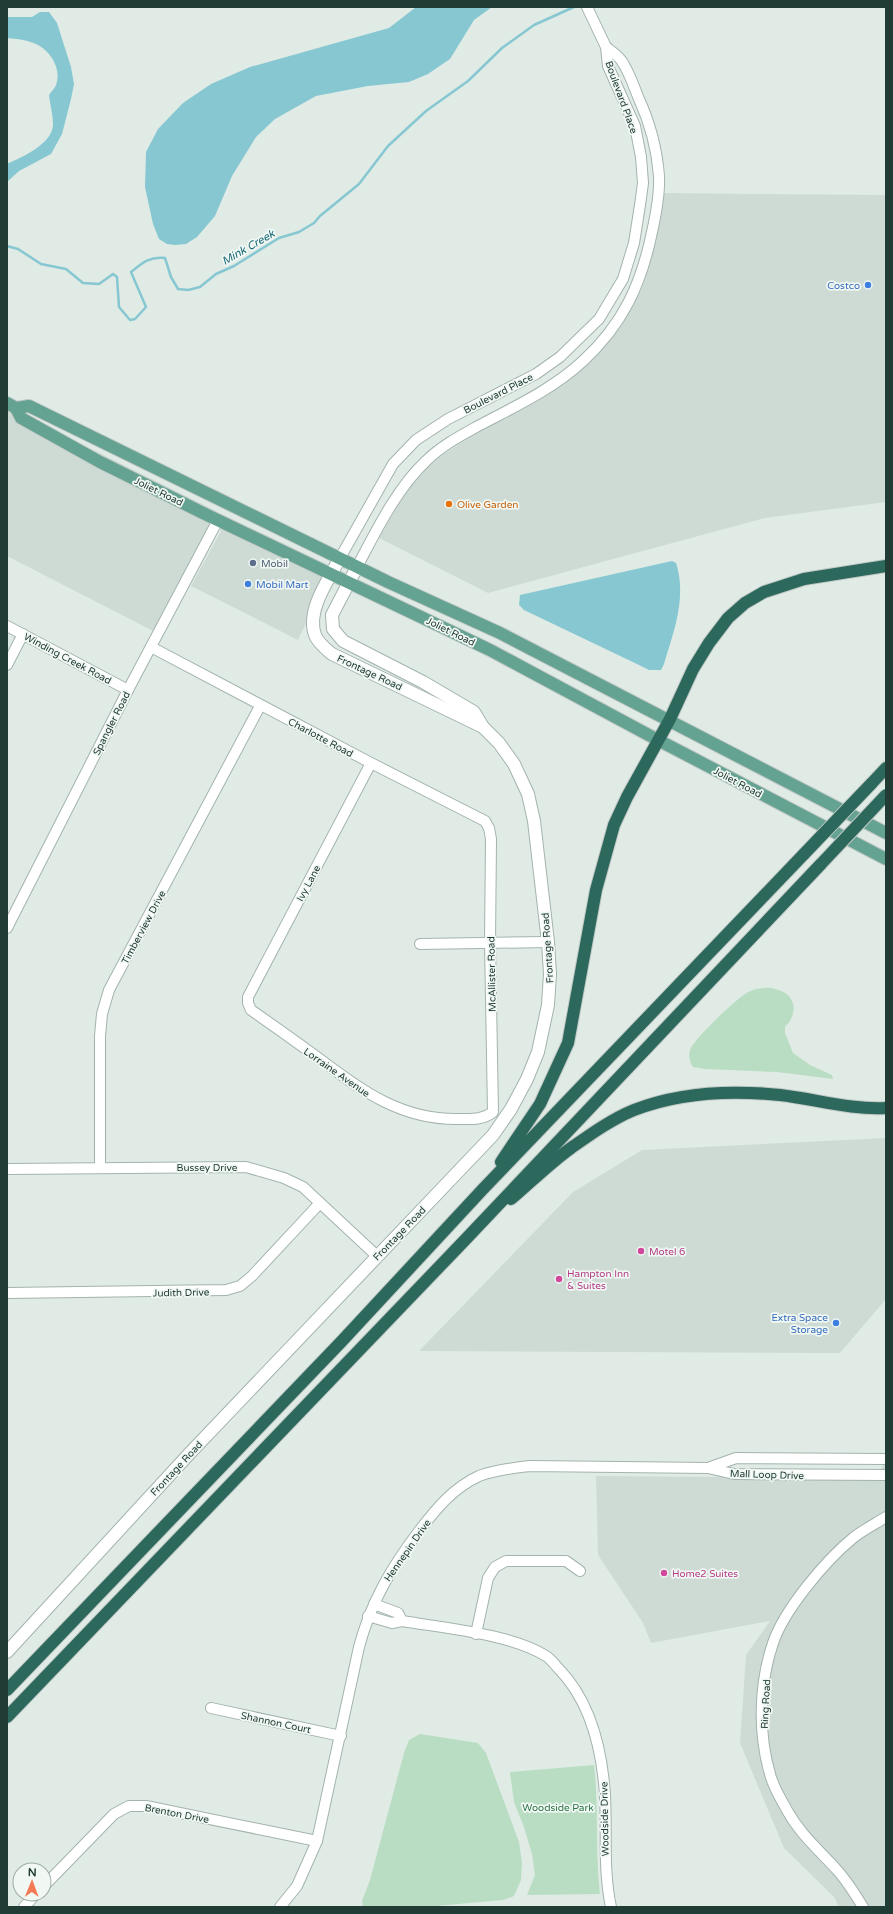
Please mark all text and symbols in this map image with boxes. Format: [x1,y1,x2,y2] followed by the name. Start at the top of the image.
[602,59,640,136] street label: Boulevard Place
[220,227,278,268] water label: Mink Creek
[827,280,860,292] place label: Costco
[863,280,873,290] marker: Costco
[462,371,535,417] street label: Boulevard Place
[132,475,185,509] street label: Joliet Road
[444,499,454,509] marker: Olive Garden
[457,499,518,511] place label: Olive Garden
[248,558,258,568] marker: Mobil
[261,558,288,570] place label: Mobil
[243,579,253,589] marker: Mobil Mart
[256,579,309,591] place label: Mobil Mart
[424,615,477,649] street label: Joliet Road
[22,631,113,687] street label: Winding Creek Road
[335,653,404,693] street label: Frontage Road
[91,689,133,757] street label: Spangler Road
[286,716,355,760] street label: Charlotte Road
[711,765,764,801] street label: Joliet Road
[294,863,324,904] street label: Ivy Lane
[119,888,169,966] street label: Timberview Drive
[540,912,556,984] street label: Frontage Road
[485,936,499,1012] street label: McAllister Road
[301,1046,372,1100] street label: Lorraine Avenue
[177,1162,238,1174] street label: Bussey Drive
[371,1204,429,1263] street label: Frontage Road
[636,1246,646,1256] marker: Motel 6
[649,1246,685,1258] place label: Motel 6
[567,1268,629,1292] place label: Hampton Inn & Suites
[554,1274,564,1284] marker: Hampton Inn & Suites
[153,1287,210,1299] street label: Judith Drive
[771,1312,828,1336] place label: Extra Space Storage
[831,1318,841,1328] marker: Extra Space Storage
[148,1439,205,1499] street label: Frontage Road
[730,1468,805,1482] street label: Mall Loop Drive
[382,1517,434,1584] street label: Hennepin Drive
[659,1568,669,1578] marker: Home2 Suites
[672,1568,738,1580] place label: Home2 Suites
[759,1679,773,1729] street label: Ring Road
[240,1710,312,1736] street label: Shannon Court
[598,1781,612,1856] street label: Woodside Drive
[144,1802,210,1826] street label: Brenton Drive
[522,1802,594,1814] park label: Woodside Park
[12,1862,52,1902] north arrow
[28,1866,37,1879] text: N

